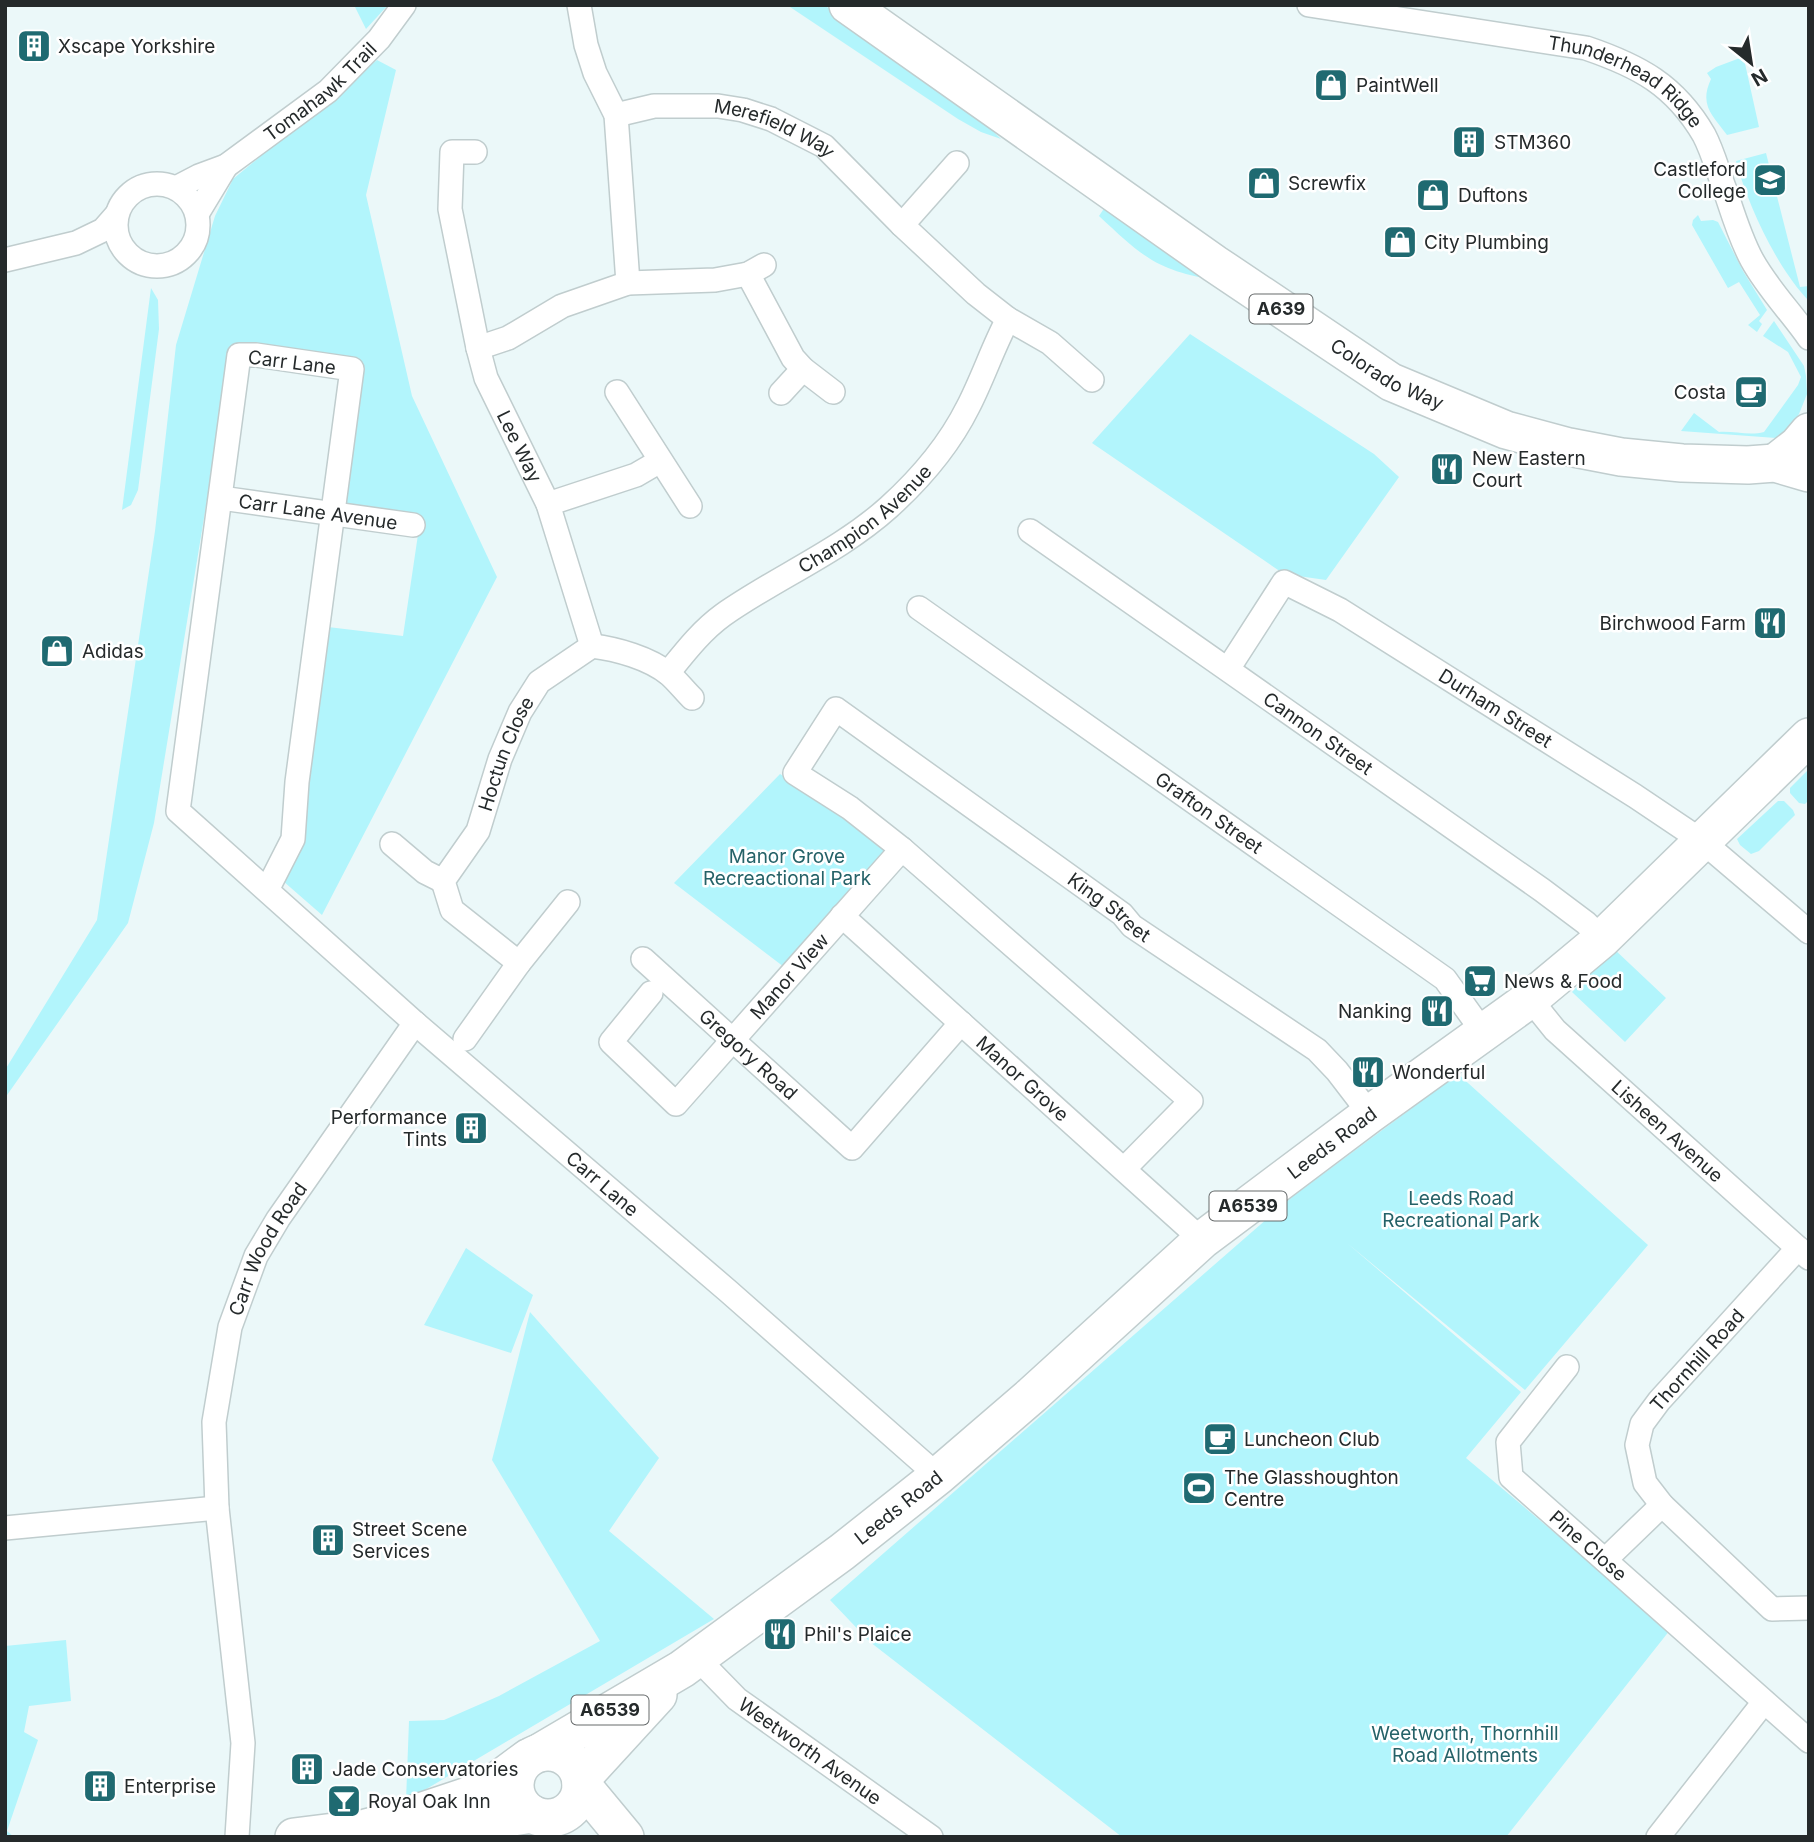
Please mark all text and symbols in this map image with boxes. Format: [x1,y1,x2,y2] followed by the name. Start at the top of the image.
[15,27,53,65] building icon: Xscape Yorkshire
[1716,28,1786,98] north arrow
[1547,31,1707,132] street label: Thunderhead Ridge
[58,35,215,58] place label: Xscape Yorkshire
[260,37,382,146] street label: Tomahawk Trail
[1747,64,1771,91] text: N
[1312,66,1350,104] shop icon: PaintWell
[1356,74,1439,97] place label: PaintWell
[712,95,840,163] street label: Merefield Way
[1450,123,1488,161] building icon: STM360
[1494,131,1571,154] place label: STM360
[1653,158,1746,203] place label: Castleford College
[1751,161,1789,199] school or university icon: Castleford College
[1245,164,1283,202] shop icon: Screwfix
[1288,172,1366,195] place label: Screwfix
[1414,176,1452,214] shop icon: Duftons
[1458,184,1528,207] place label: Duftons
[1381,223,1419,261] shop icon: City Plumbing
[1424,231,1549,254] place label: City Plumbing
[1250,295,1312,324] road number: A639
[1326,334,1447,415] street label: Colorado Way
[247,346,337,379] street label: Carr Lane
[1732,373,1770,411] cafe icon: Costa
[1674,381,1726,404] place label: Costa
[492,407,547,486] street label: Lee Way
[1472,447,1586,492] place label: New Eastern Court
[1428,450,1466,488] restaurant icon: New Eastern Court
[794,460,937,578] street label: Champion Avenue
[237,490,399,535] street label: Carr Lane Avenue
[1751,604,1789,642] restaurant icon: Birchwood Farm
[1600,612,1746,635] place label: Birchwood Farm
[38,632,76,670] shop icon: Adidas
[82,640,144,663] place label: Adidas
[1434,664,1556,753] street label: Durham Street
[1259,687,1377,780] street label: Cannon Street
[474,692,539,814] street label: Hoctun Close
[1151,767,1267,859] street label: Grafton Street
[703,845,872,890] park label: Manor Grove Recreactional Park
[1063,868,1155,947] street label: King Street
[746,929,834,1024] street label: Manor View
[1461,962,1499,1000] supermarket icon: News & Food
[1504,970,1622,993] place label: News & Food
[1418,992,1456,1030] restaurant icon: Nanking
[1338,1000,1412,1023] place label: Nanking
[694,1004,802,1105] street label: Gregory Road
[971,1031,1073,1126] street label: Manor Grove
[1349,1053,1387,1091] restaurant icon: Wonderful
[1392,1061,1485,1084] place label: Wonderful
[1607,1075,1728,1187] street label: Lisheen Avenue
[1283,1102,1381,1184] street label: Leeds Road
[331,1106,447,1151] place label: Performance Tints
[452,1109,490,1147] building icon: Performance Tints
[561,1147,643,1221] street label: Carr Lane
[224,1178,312,1319] street label: Carr Wood Road
[1382,1187,1540,1232] park label: Leeds Road Recreational Park
[1210,1191,1286,1220] road number: A6539
[1645,1304,1749,1416] street label: Thornhill Road
[1201,1420,1239,1458] cafe icon: Luncheon Club
[1244,1428,1380,1451] place label: Luncheon Club
[850,1466,947,1550] street label: Leeds Road
[1224,1466,1399,1511] place label: The Glasshoughton Centre
[1180,1469,1218,1507] sports icon: The Glasshoughton Centre
[1545,1506,1631,1586] street label: Pine Close
[352,1518,467,1563] place label: Street Scene Services
[309,1521,347,1559] building icon: Street Scene Services
[761,1615,799,1653] restaurant icon: Phil's Plaice
[804,1623,912,1646] place label: Phil's Plaice
[734,1693,886,1810] street label: Weetworth Avenue
[572,1695,648,1724] road number: A6539
[1371,1722,1559,1767] park label: Weetworth, Thornhill Road Allotments
[288,1750,326,1788] building icon: Jade Conservatories
[332,1758,518,1781] place label: Jade Conservatories
[81,1767,119,1805] building icon: Enterprise
[124,1775,216,1798] place label: Enterprise
[325,1782,363,1820] bar icon: Royal Oak Inn
[368,1790,491,1813] place label: Royal Oak Inn

